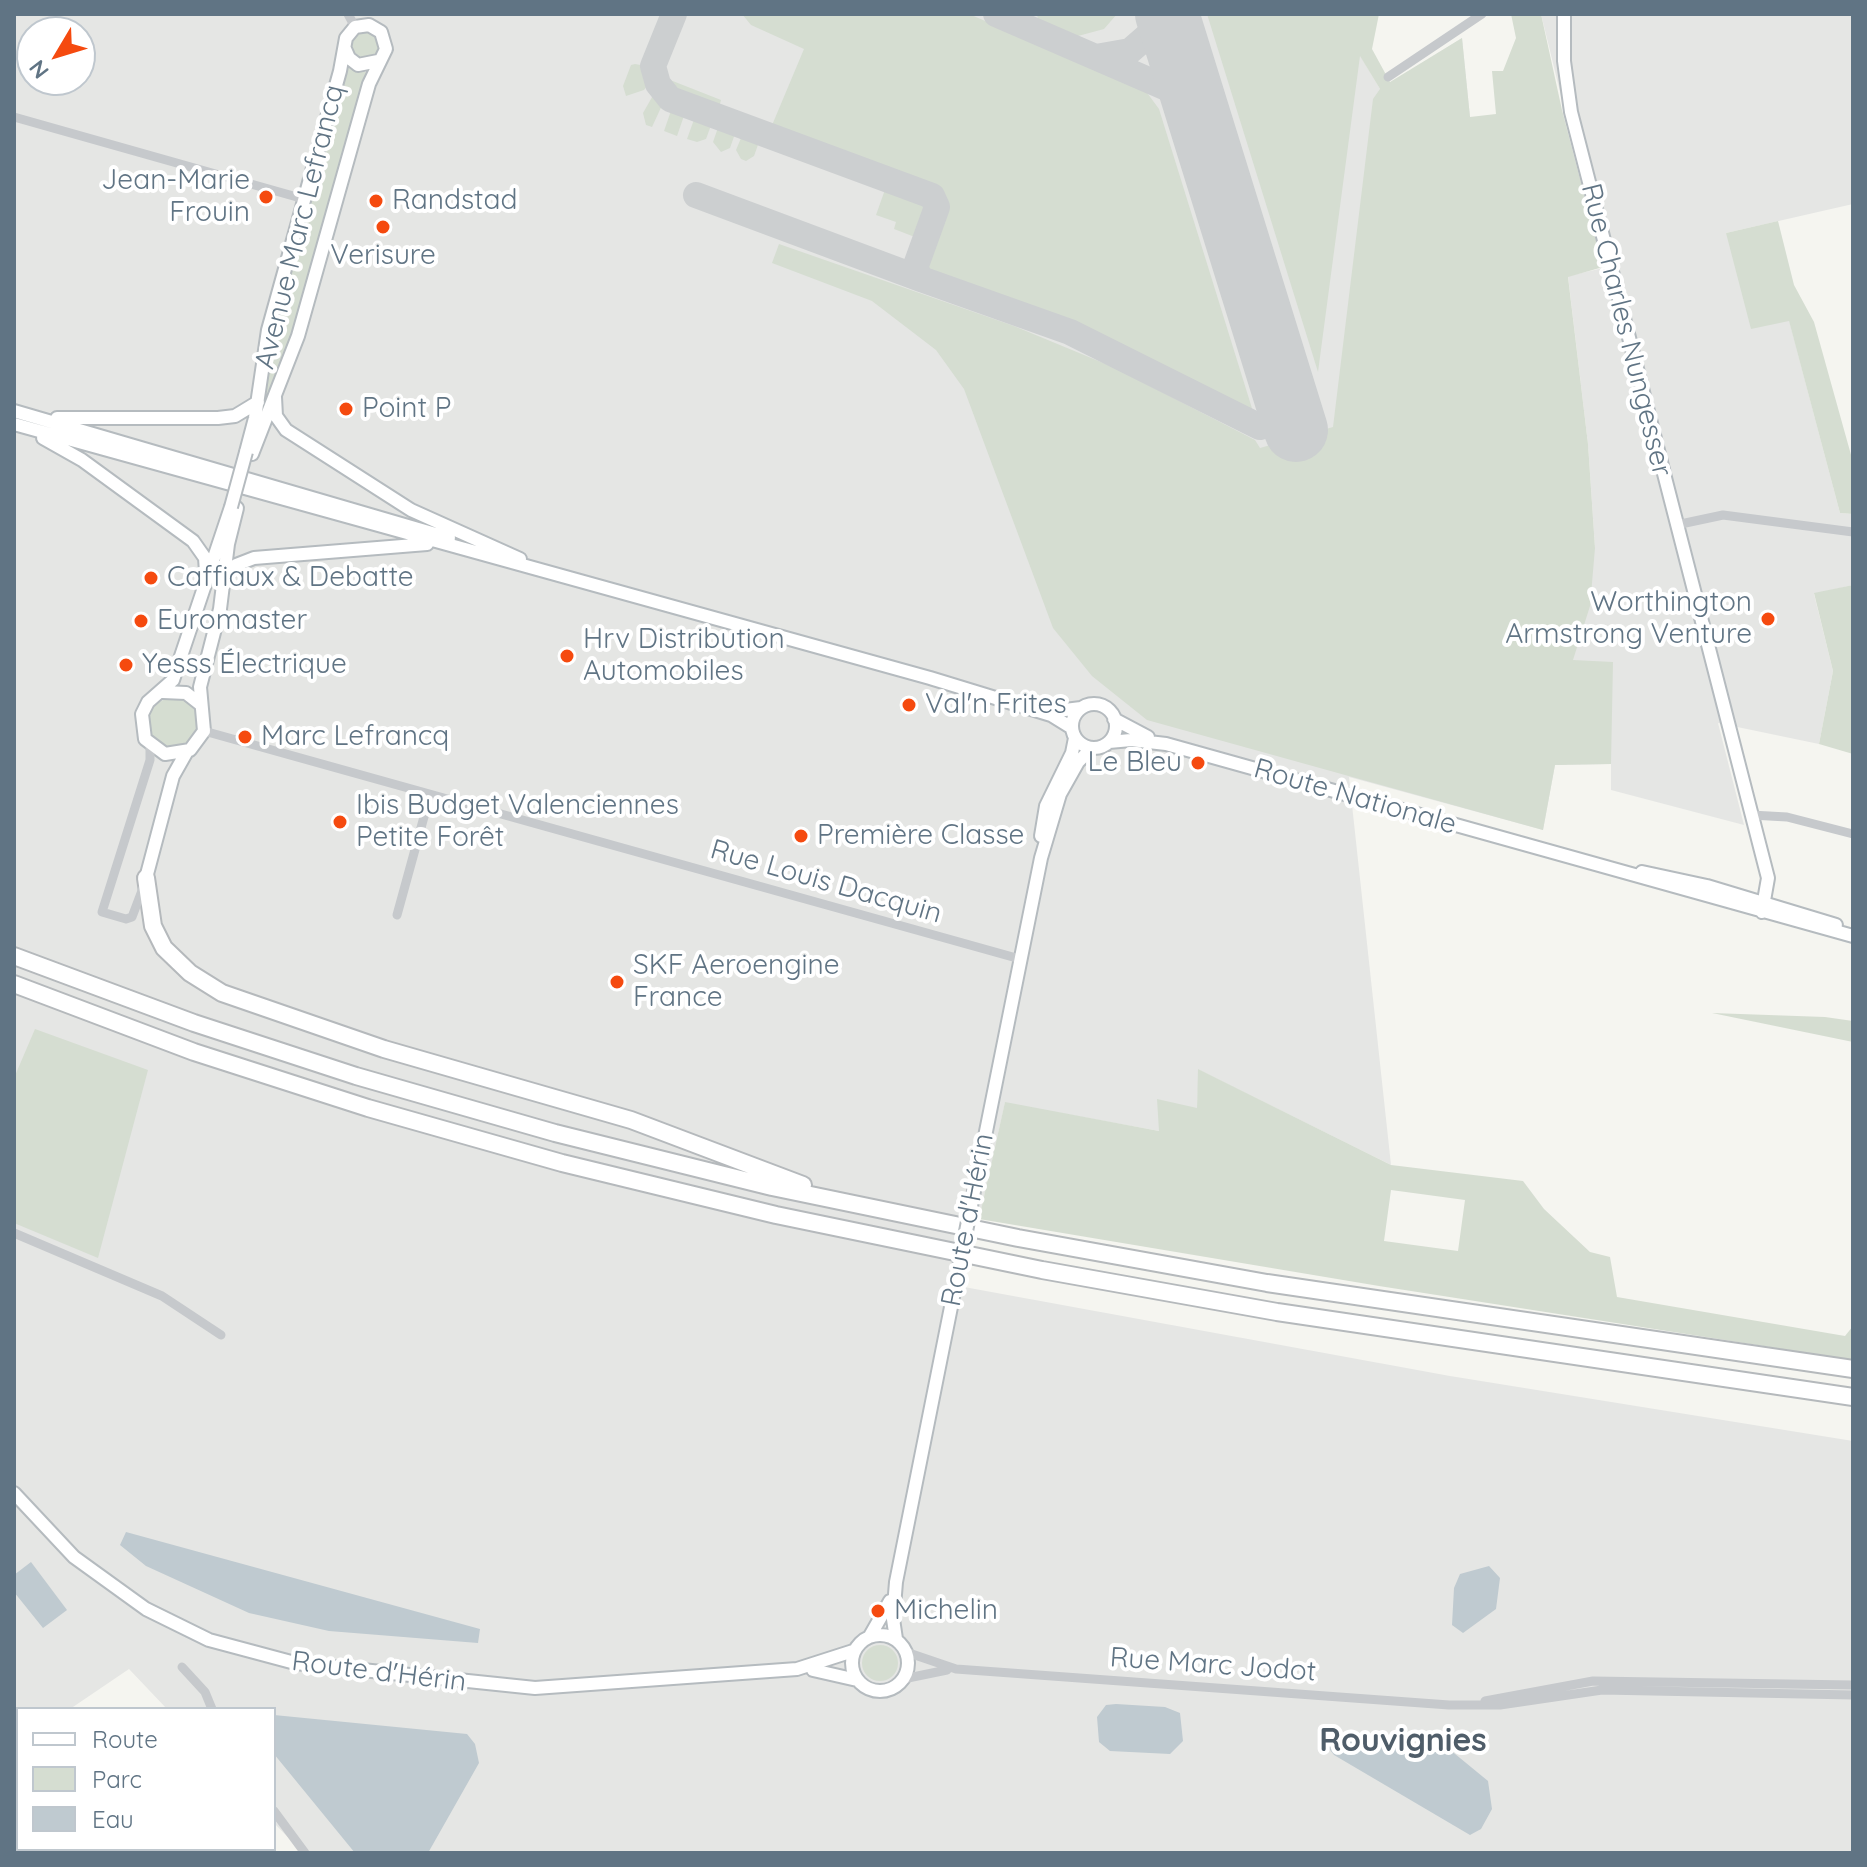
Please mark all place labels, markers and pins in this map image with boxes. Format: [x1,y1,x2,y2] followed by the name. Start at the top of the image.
[101,164,250,230] place label: Jean-Marie Frouin
[392,184,518,218] place label: Randstad
[257,188,275,206] marker: Jean-Marie Frouin
[367,192,385,210] marker: Randstad
[374,218,392,236] marker: Verisure
[330,239,436,273] place label: Verisure
[362,392,451,426] place label: Point P
[337,400,355,418] marker: Point P
[167,561,414,595] place label: Caffiaux & Debatte
[142,569,160,587] marker: Caffiaux & Debatte
[1505,586,1752,652] place label: Worthington Armstrong Venture
[157,604,307,638] place label: Euromaster
[1759,610,1777,628] marker: Worthington Armstrong Venture
[132,612,150,630] marker: Euromaster
[583,623,785,689] place label: Hrv Distribution Automobiles
[558,647,576,665] marker: Hrv Distribution Automobiles
[142,648,347,682] place label: Yesss Électrique
[117,656,135,674] marker: Yesss Électrique
[925,688,1067,722] place label: Val'n Frites
[900,696,918,714] marker: Val'n Frites
[261,720,449,754] place label: Marc Lefrancq
[236,728,254,746] marker: Marc Lefrancq
[1088,746,1182,780] place label: Le Bleu
[1189,754,1207,772] marker: Le Bleu
[356,789,679,855] place label: Ibis Budget Valenciennes Petite Forêt
[331,813,349,831] marker: Ibis Budget Valenciennes Petite Forêt
[817,819,1024,853] place label: Première Classe
[792,827,810,845] marker: Première Classe
[633,949,840,1015] place label: SKF Aeroengine France
[608,973,626,991] marker: SKF Aeroengine France
[894,1594,998,1628] place label: Michelin
[869,1602,887,1620] marker: Michelin

